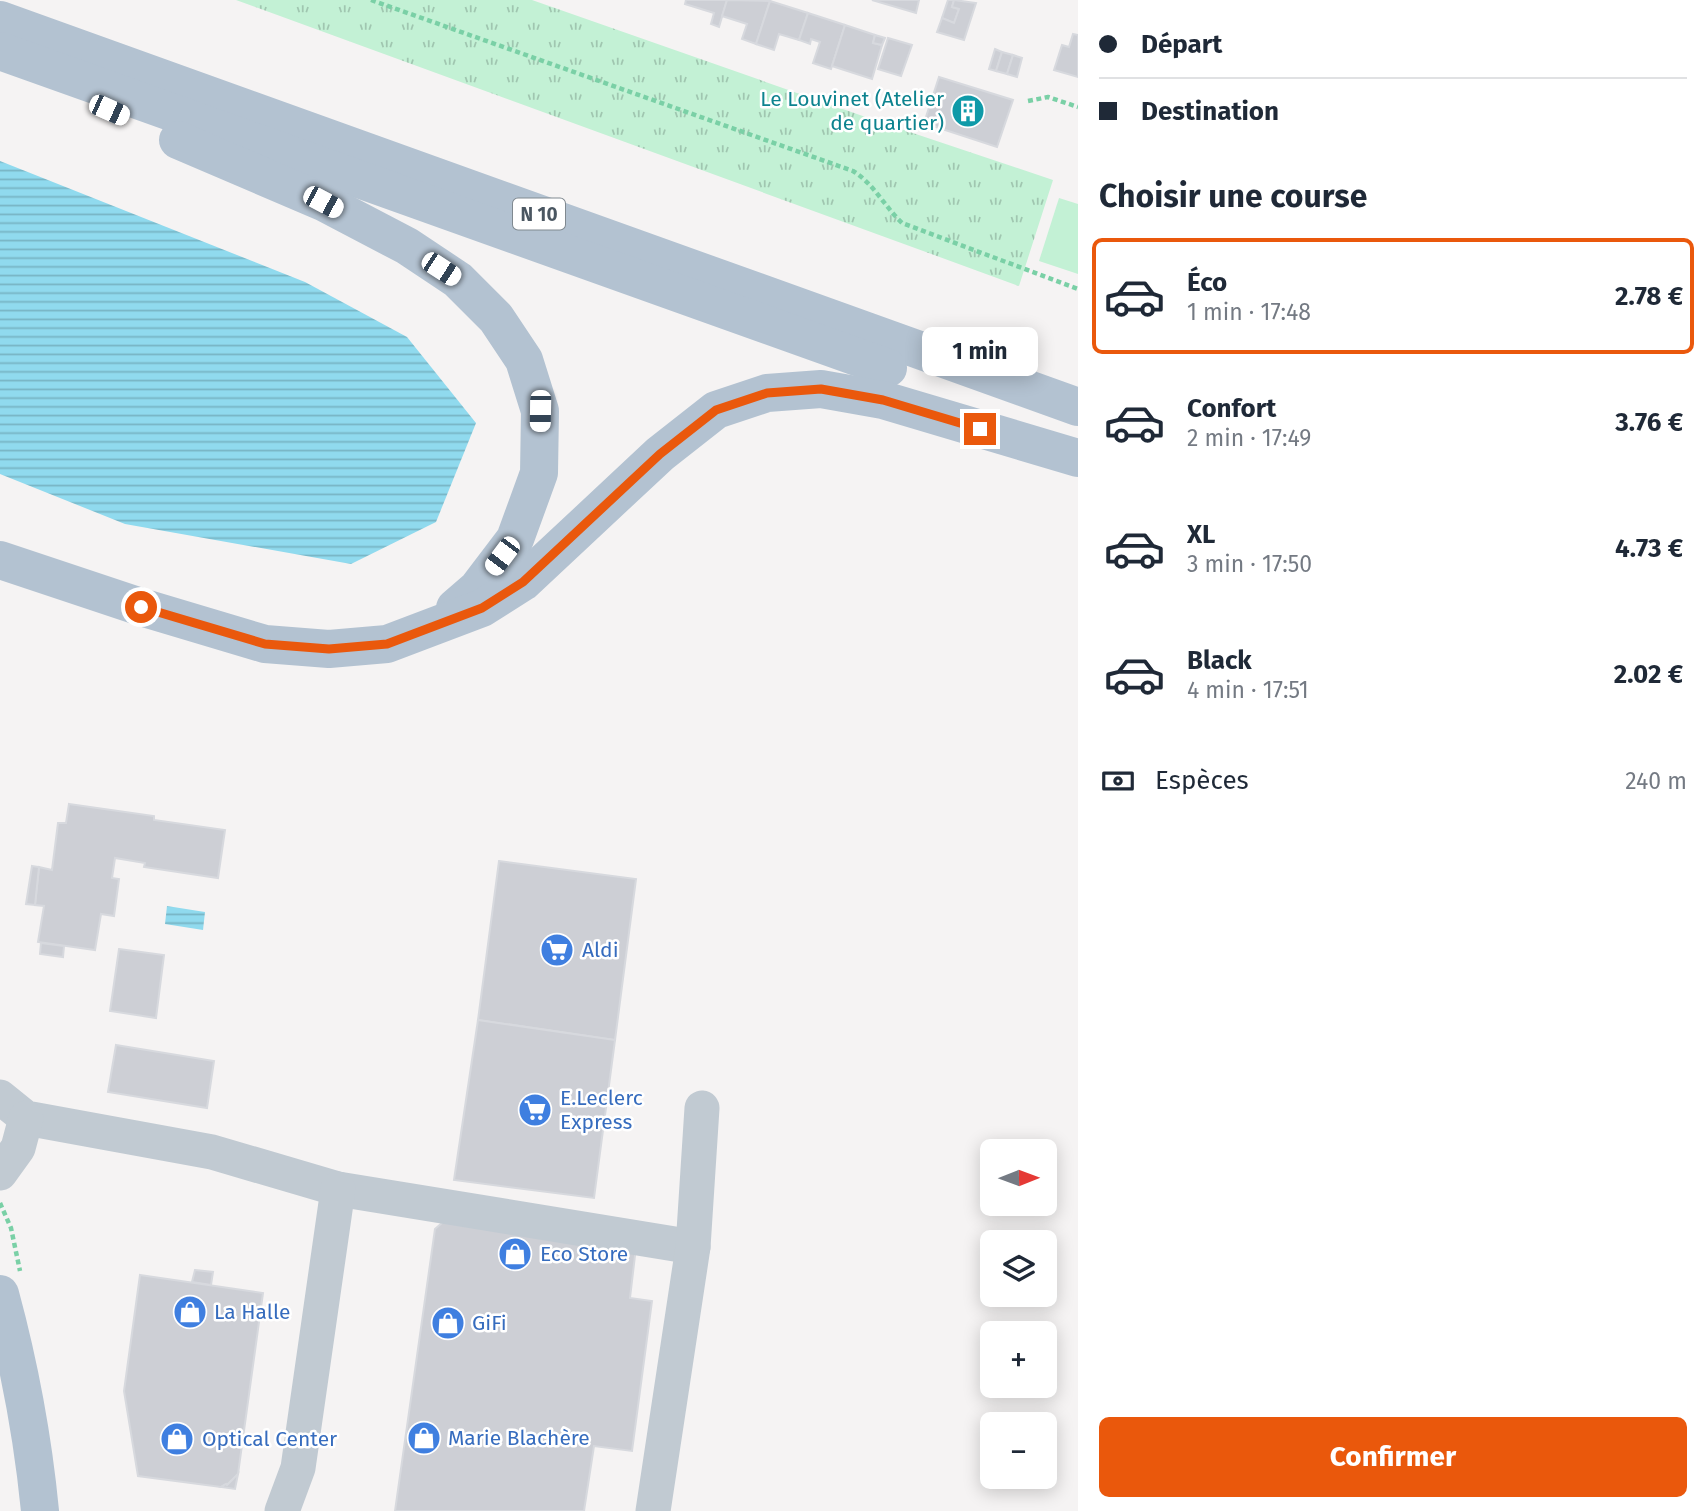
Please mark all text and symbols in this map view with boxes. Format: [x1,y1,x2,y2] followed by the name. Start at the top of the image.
[1141,29,1222,60] text: Départ
[760,86,944,136] place label: Le Louvinet (Atelier de quartier)
[86,92,133,128] car
[949,92,987,130] building icon: Le Louvinet (Atelier de quartier)
[1141,96,1279,127] text: Destination
[1099,177,1367,215] text: Choisir une course
[300,183,347,221] car
[513,198,565,230] road number: N 10
[418,249,465,289] car
[1103,265,1166,328] icon: car
[1187,267,1227,298] text: Éco
[1615,281,1683,312] text: 2.78 €
[1187,298,1311,326] text: 1 min · 17:48
[922,328,1038,376] callout: 1 min
[952,337,1008,365] text: 1 min
[530,390,551,432] car
[1103,391,1166,454] icon: car
[1187,393,1276,424] text: Confort
[1615,407,1683,438] text: 3.76 €
[964,413,996,445] route end
[1187,424,1311,452] text: 2 min · 17:49
[1103,517,1166,580] icon: car
[1187,519,1215,550] text: XL
[481,533,524,579] car
[1615,533,1683,564] text: 4.73 €
[1187,550,1312,578] text: 3 min · 17:50
[125,591,157,623] route start
[1103,643,1166,706] icon: car
[1187,645,1252,676] text: Black
[1614,659,1683,690] text: 2.02 €
[1187,676,1309,704] text: 4 min · 17:51
[1099,762,1137,800] icon: cash
[1155,765,1249,796] text: Espèces
[1625,767,1687,795] text: 240 m
[538,931,576,969] supermarket icon: Aldi
[582,937,619,963] place label: Aldi
[560,1085,643,1135] place label: E.Leclerc Express
[516,1091,554,1129] supermarket icon: E.Leclerc Express
[980,1139,1057,1216] north arrow
[980,1139,1057,1489] map controls
[980,1230,1057,1307] button: layers
[496,1235,534,1273] shop icon: Eco Store
[540,1241,628,1267] place label: Eco Store
[171,1293,209,1331] shop icon: La Halle
[214,1299,290,1325] place label: La Halle
[429,1304,467,1342] shop icon: GiFi
[472,1310,507,1336] place label: GiFi
[980,1321,1057,1398] button: +
[980,1412,1057,1489] button: −
[1099,1417,1687,1497] button: Confirmer
[405,1419,443,1457] shop icon: Marie Blachère
[158,1420,196,1458] shop icon: Optical Center
[448,1425,590,1451] place label: Marie Blachère
[202,1426,337,1452] place label: Optical Center

